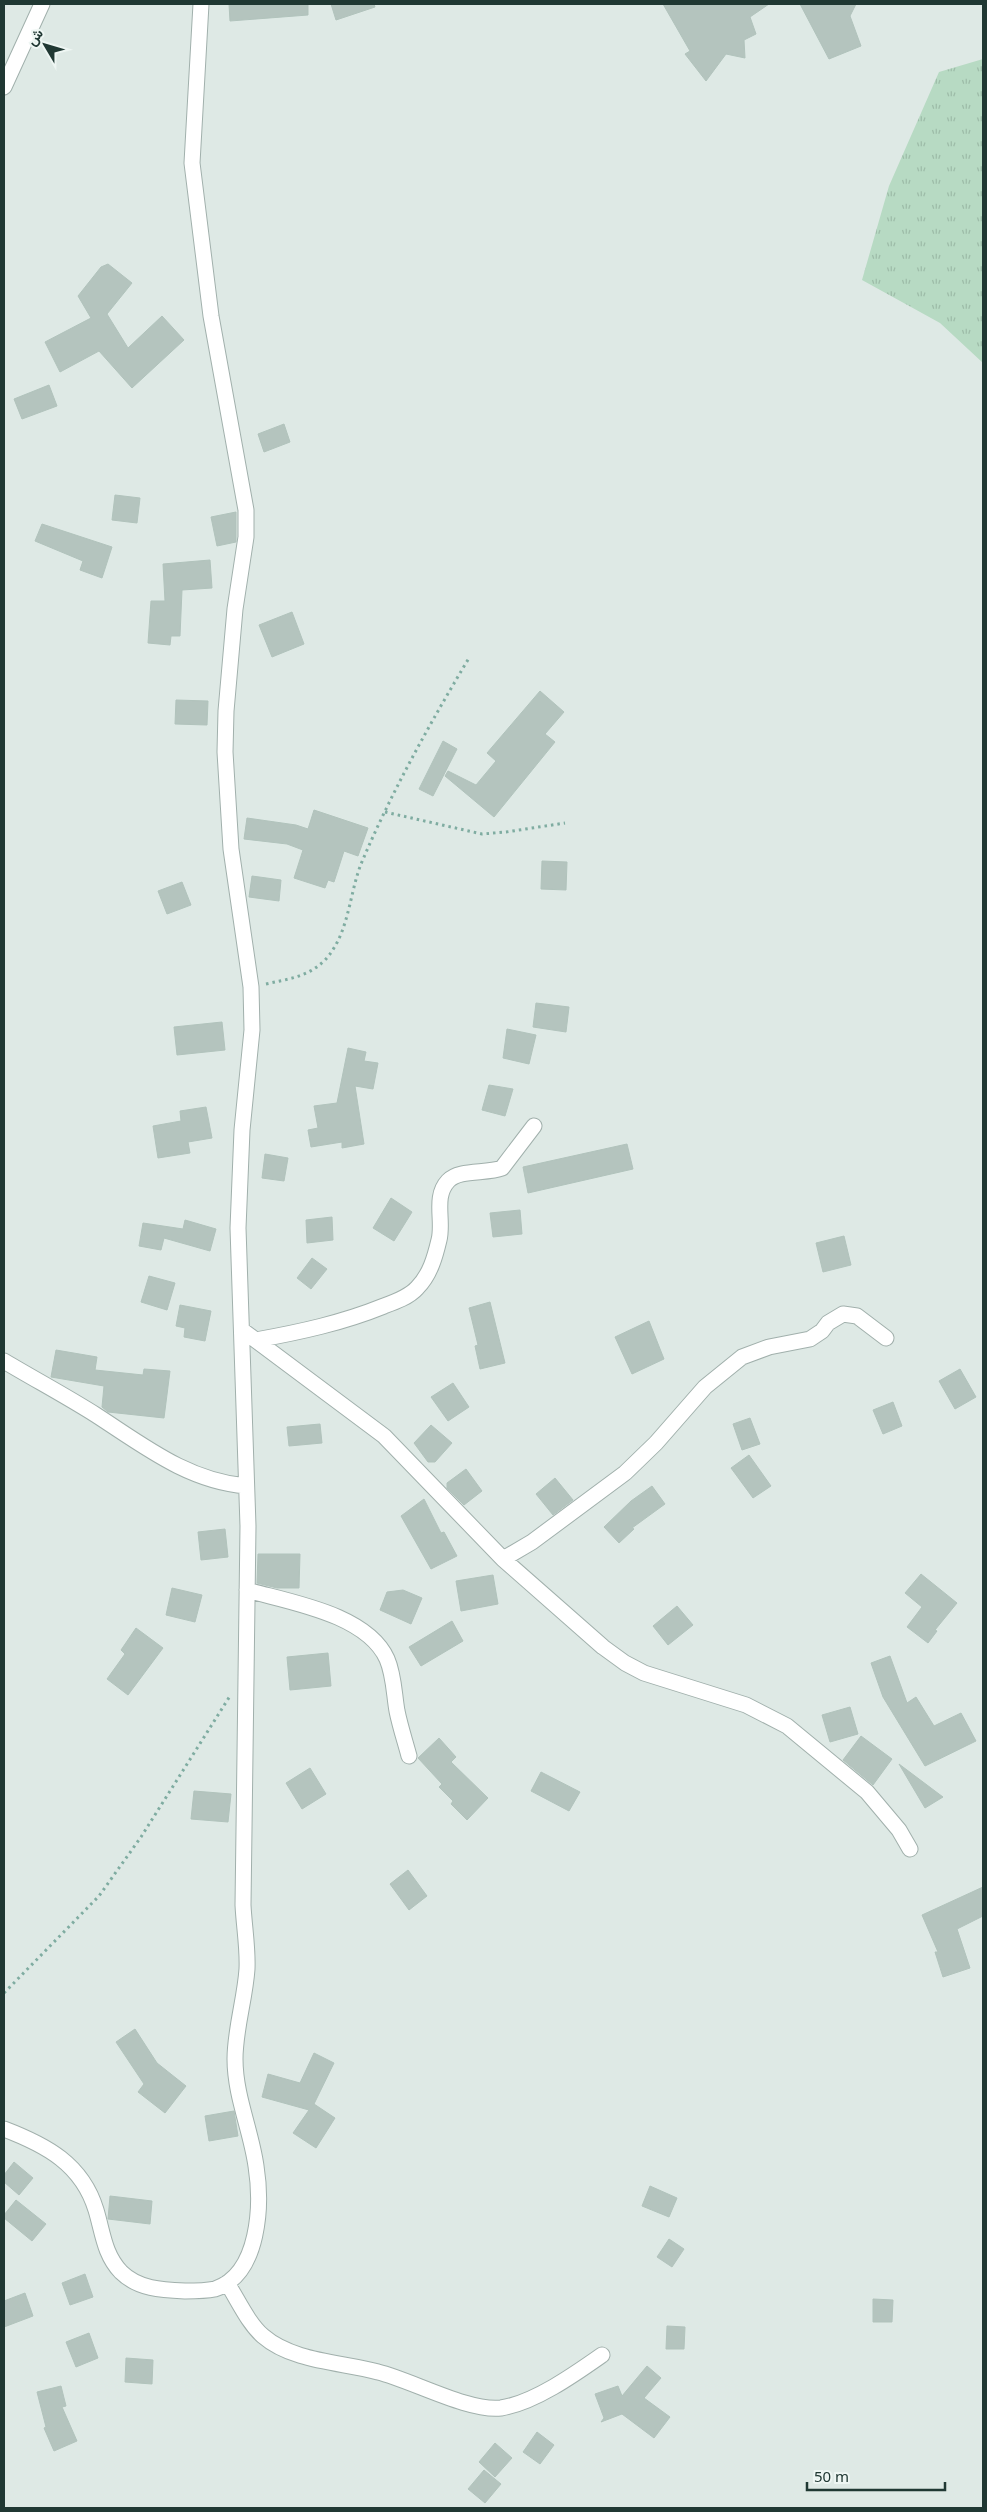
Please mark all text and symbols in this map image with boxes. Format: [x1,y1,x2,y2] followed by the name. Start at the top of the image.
[20,20,70,70] north arrow
[22,24,47,49] text: ش
[807,2460,944,2492] scale bar
[814,2466,849,2486] text: 50 m

